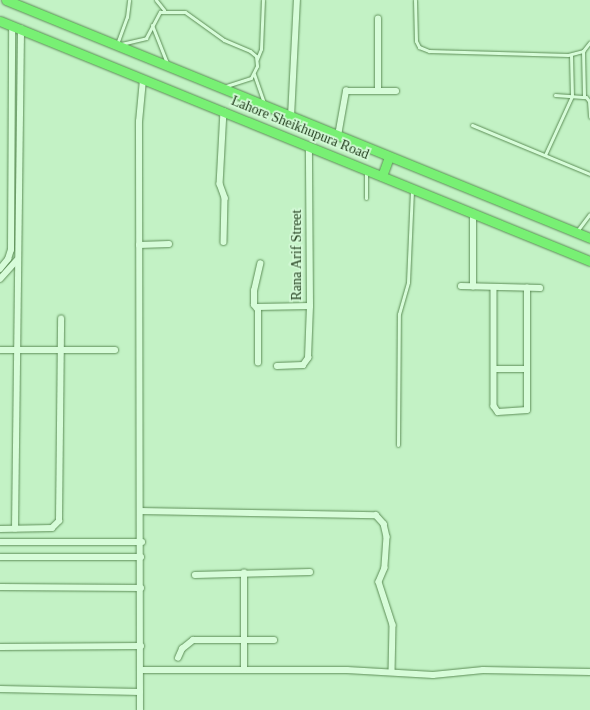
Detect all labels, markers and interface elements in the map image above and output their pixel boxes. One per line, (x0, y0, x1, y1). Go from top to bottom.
street label: Lahore Sheikhupura Road (216, 88, 384, 168)
street label: Rana Arif Street (289, 202, 305, 308)

